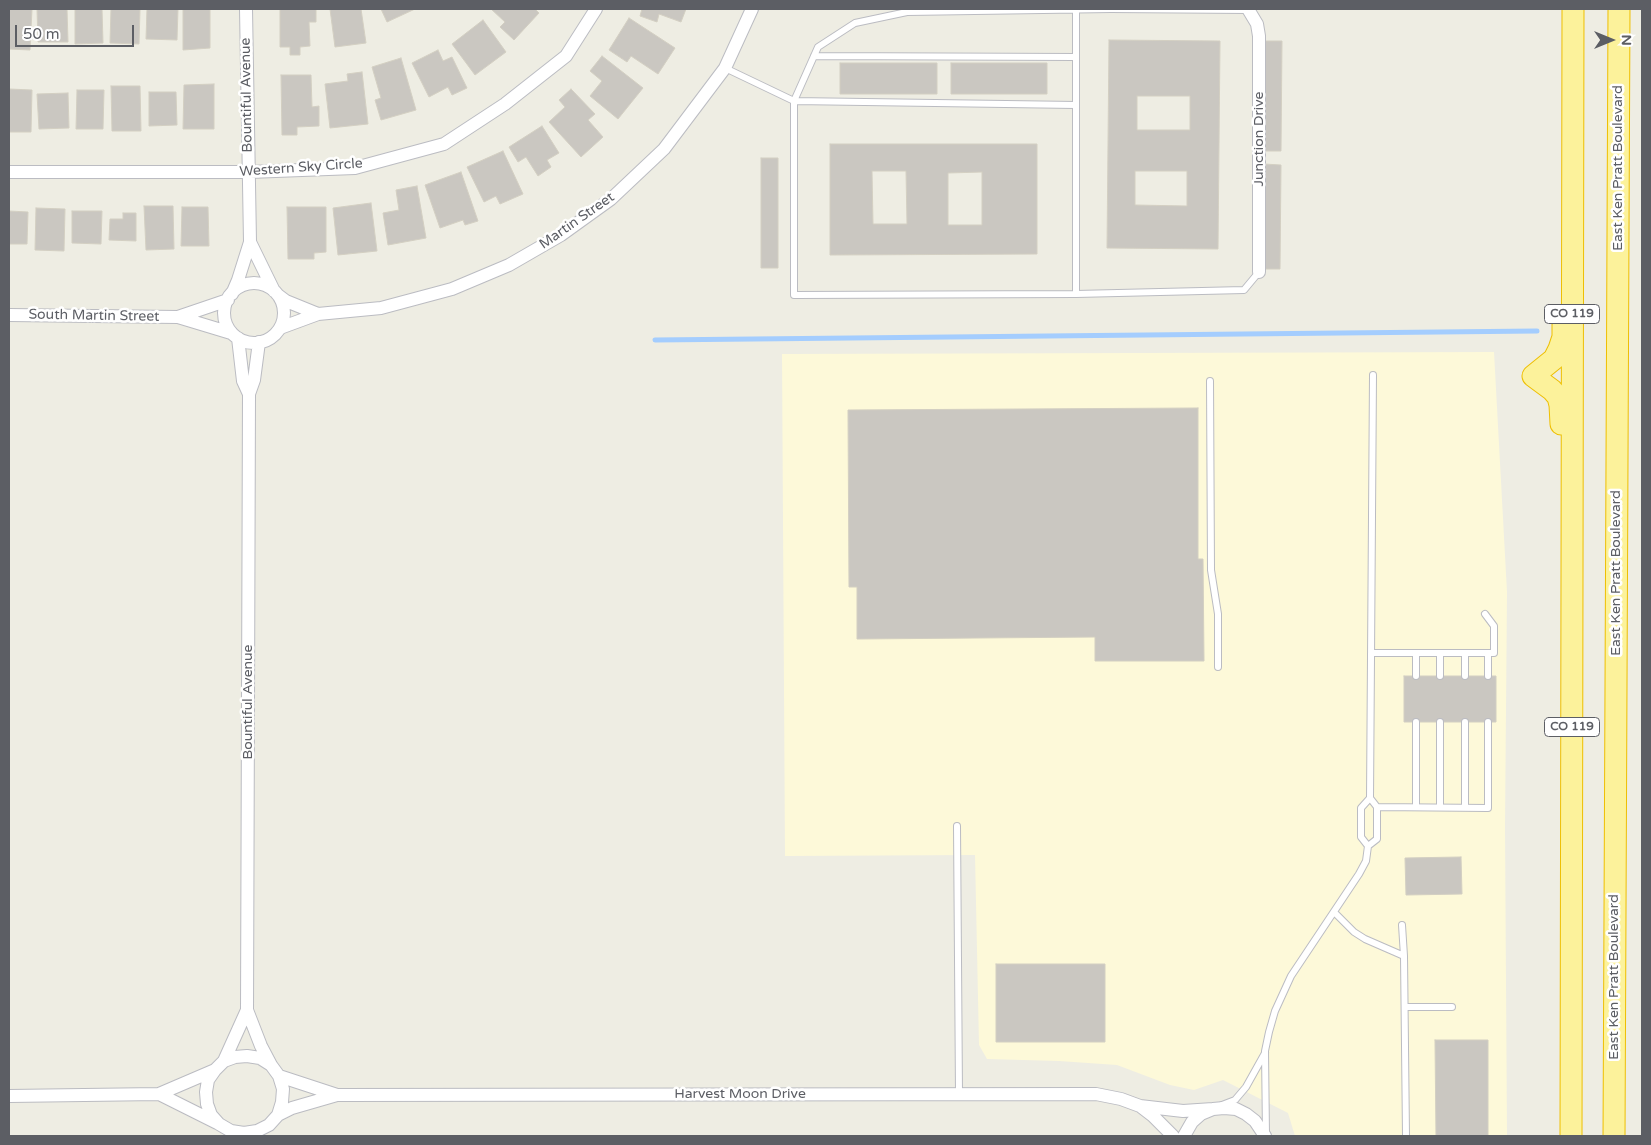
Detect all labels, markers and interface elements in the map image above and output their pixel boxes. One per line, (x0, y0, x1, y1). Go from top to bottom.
scale bar (18, 15, 136, 47)
north arrow (1586, 15, 1636, 65)
text: 50 m (23, 25, 60, 43)
text: N (1618, 34, 1635, 46)
street label: Bountiful Avenue (238, 37, 256, 153)
street label: East Ken Pratt Boulevard (1610, 85, 1626, 251)
street label: Junction Drive (1251, 91, 1267, 187)
street label: Western Sky Circle (239, 155, 363, 181)
street label: Martin Street (536, 189, 618, 253)
road number: CO 119 (1544, 304, 1600, 324)
street label: South Martin Street (28, 306, 160, 326)
street label: East Ken Pratt Boulevard (1608, 490, 1624, 656)
street label: Bountiful Avenue (240, 645, 256, 759)
road number: CO 119 (1544, 718, 1600, 736)
street label: East Ken Pratt Boulevard (1606, 894, 1622, 1060)
street label: Harvest Moon Drive (674, 1086, 806, 1102)

